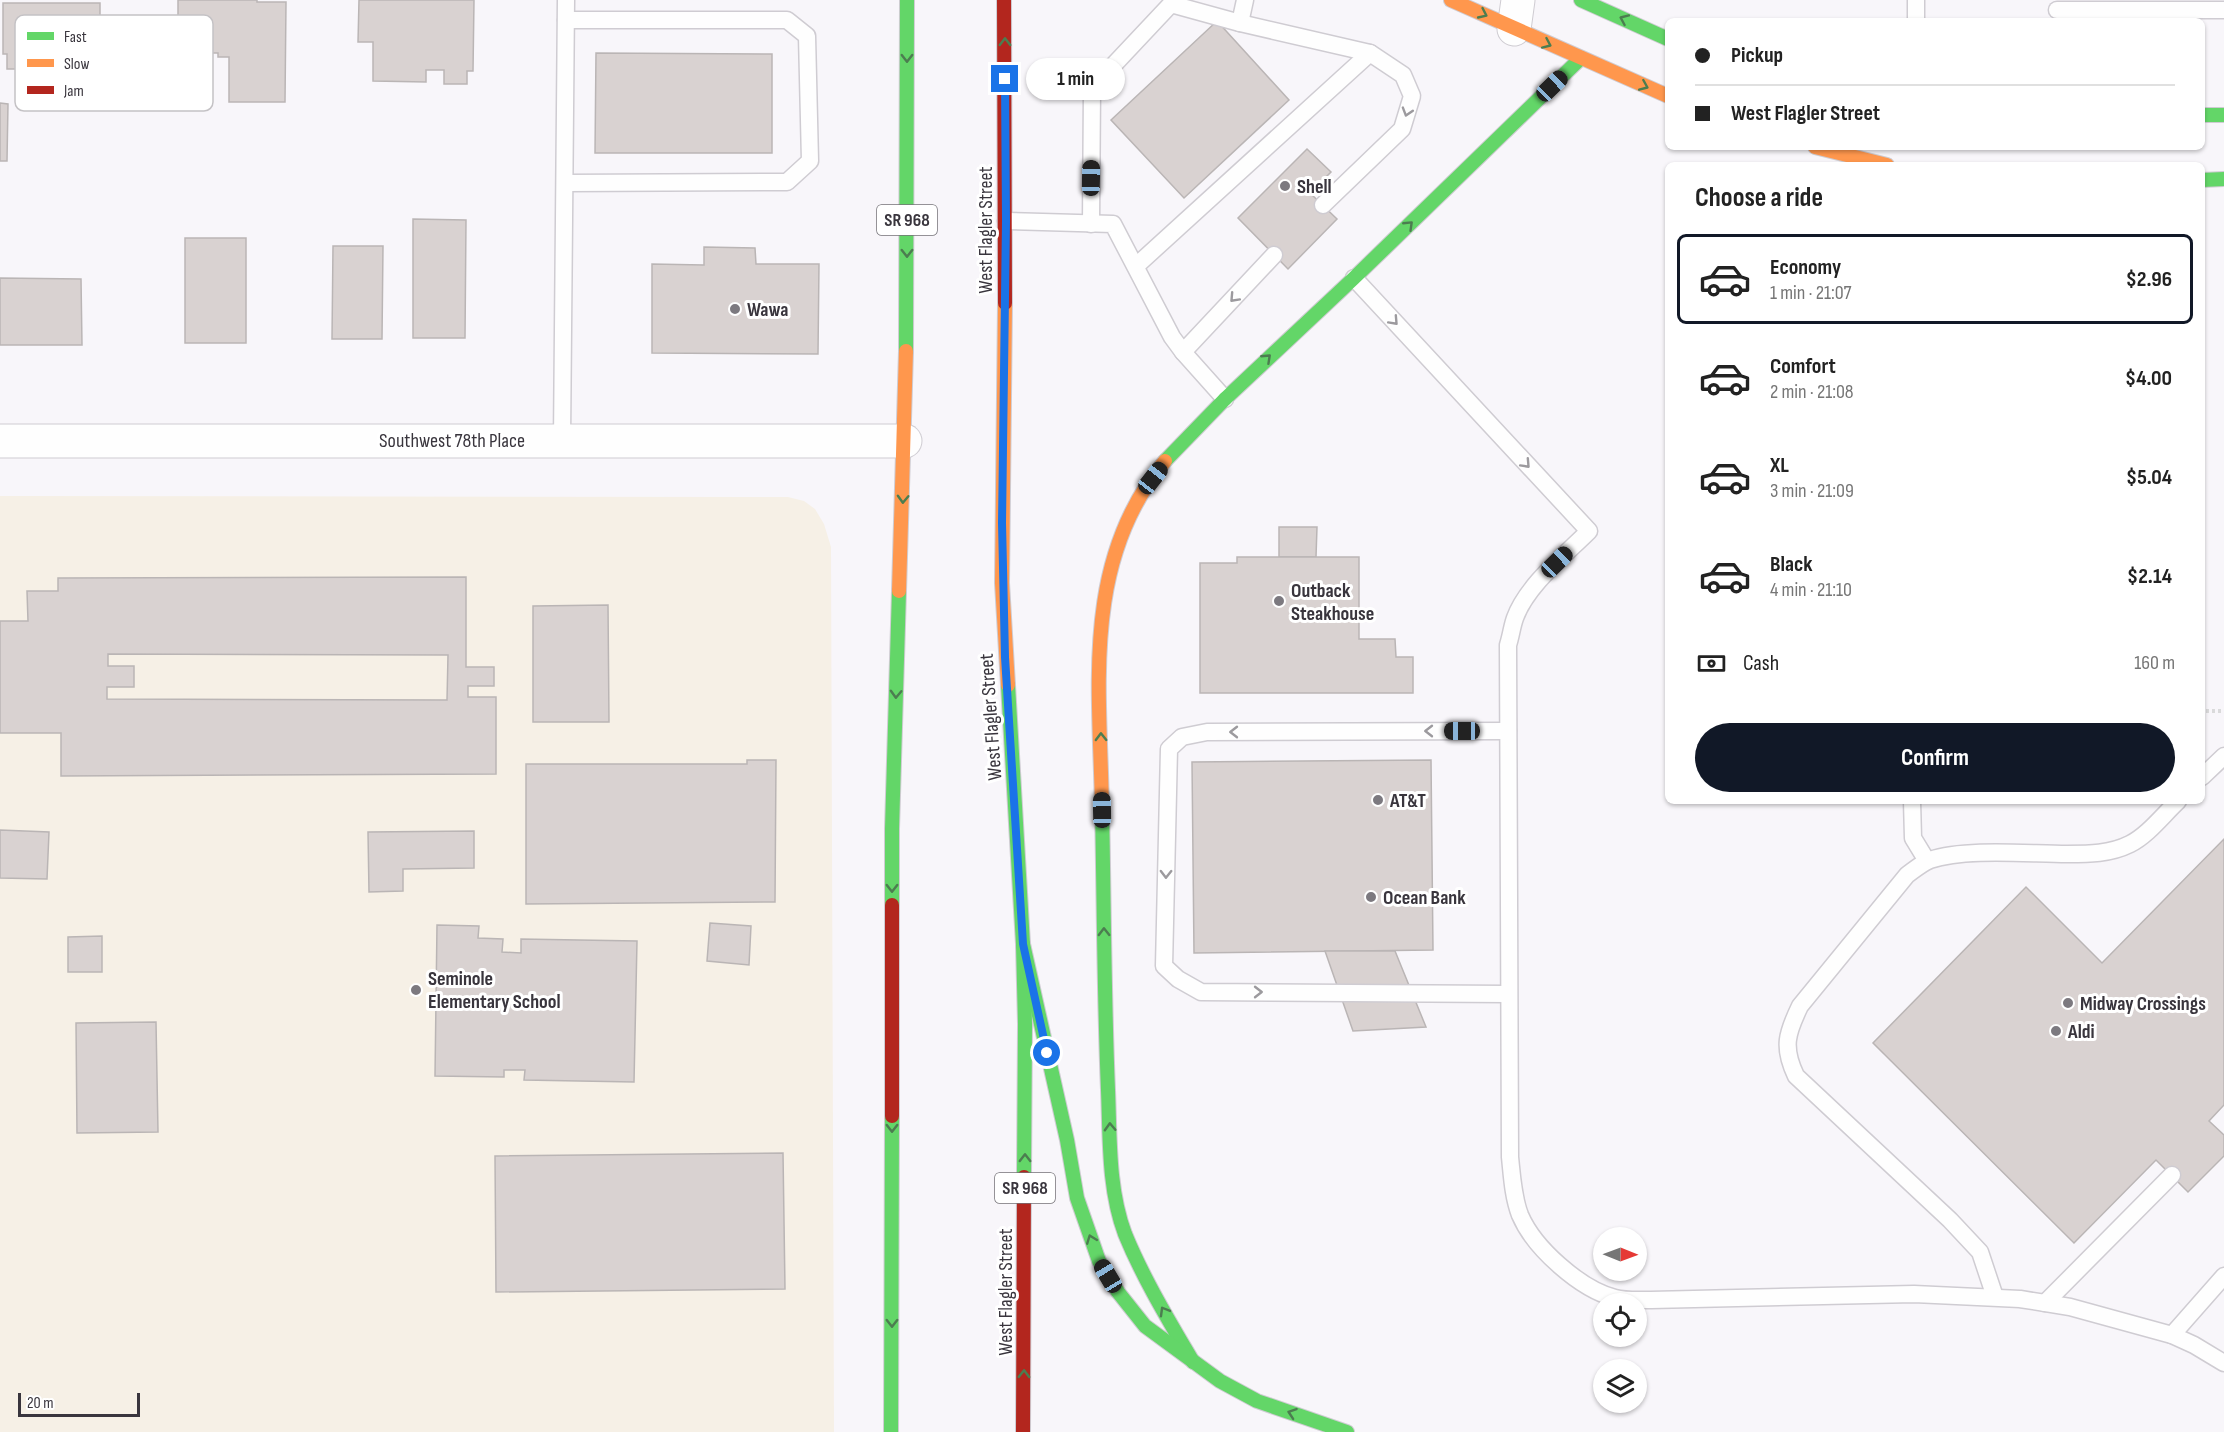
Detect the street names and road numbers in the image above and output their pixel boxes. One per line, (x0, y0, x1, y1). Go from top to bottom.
street label: West Flagler Street (974, 166, 998, 294)
road number: SR 968 (877, 205, 937, 235)
street label: Southwest 78th Place (379, 429, 525, 453)
street label: West Flagler Street (975, 653, 1007, 781)
road number: SR 968 (995, 1173, 1055, 1203)
street label: West Flagler Street (994, 1228, 1018, 1356)

